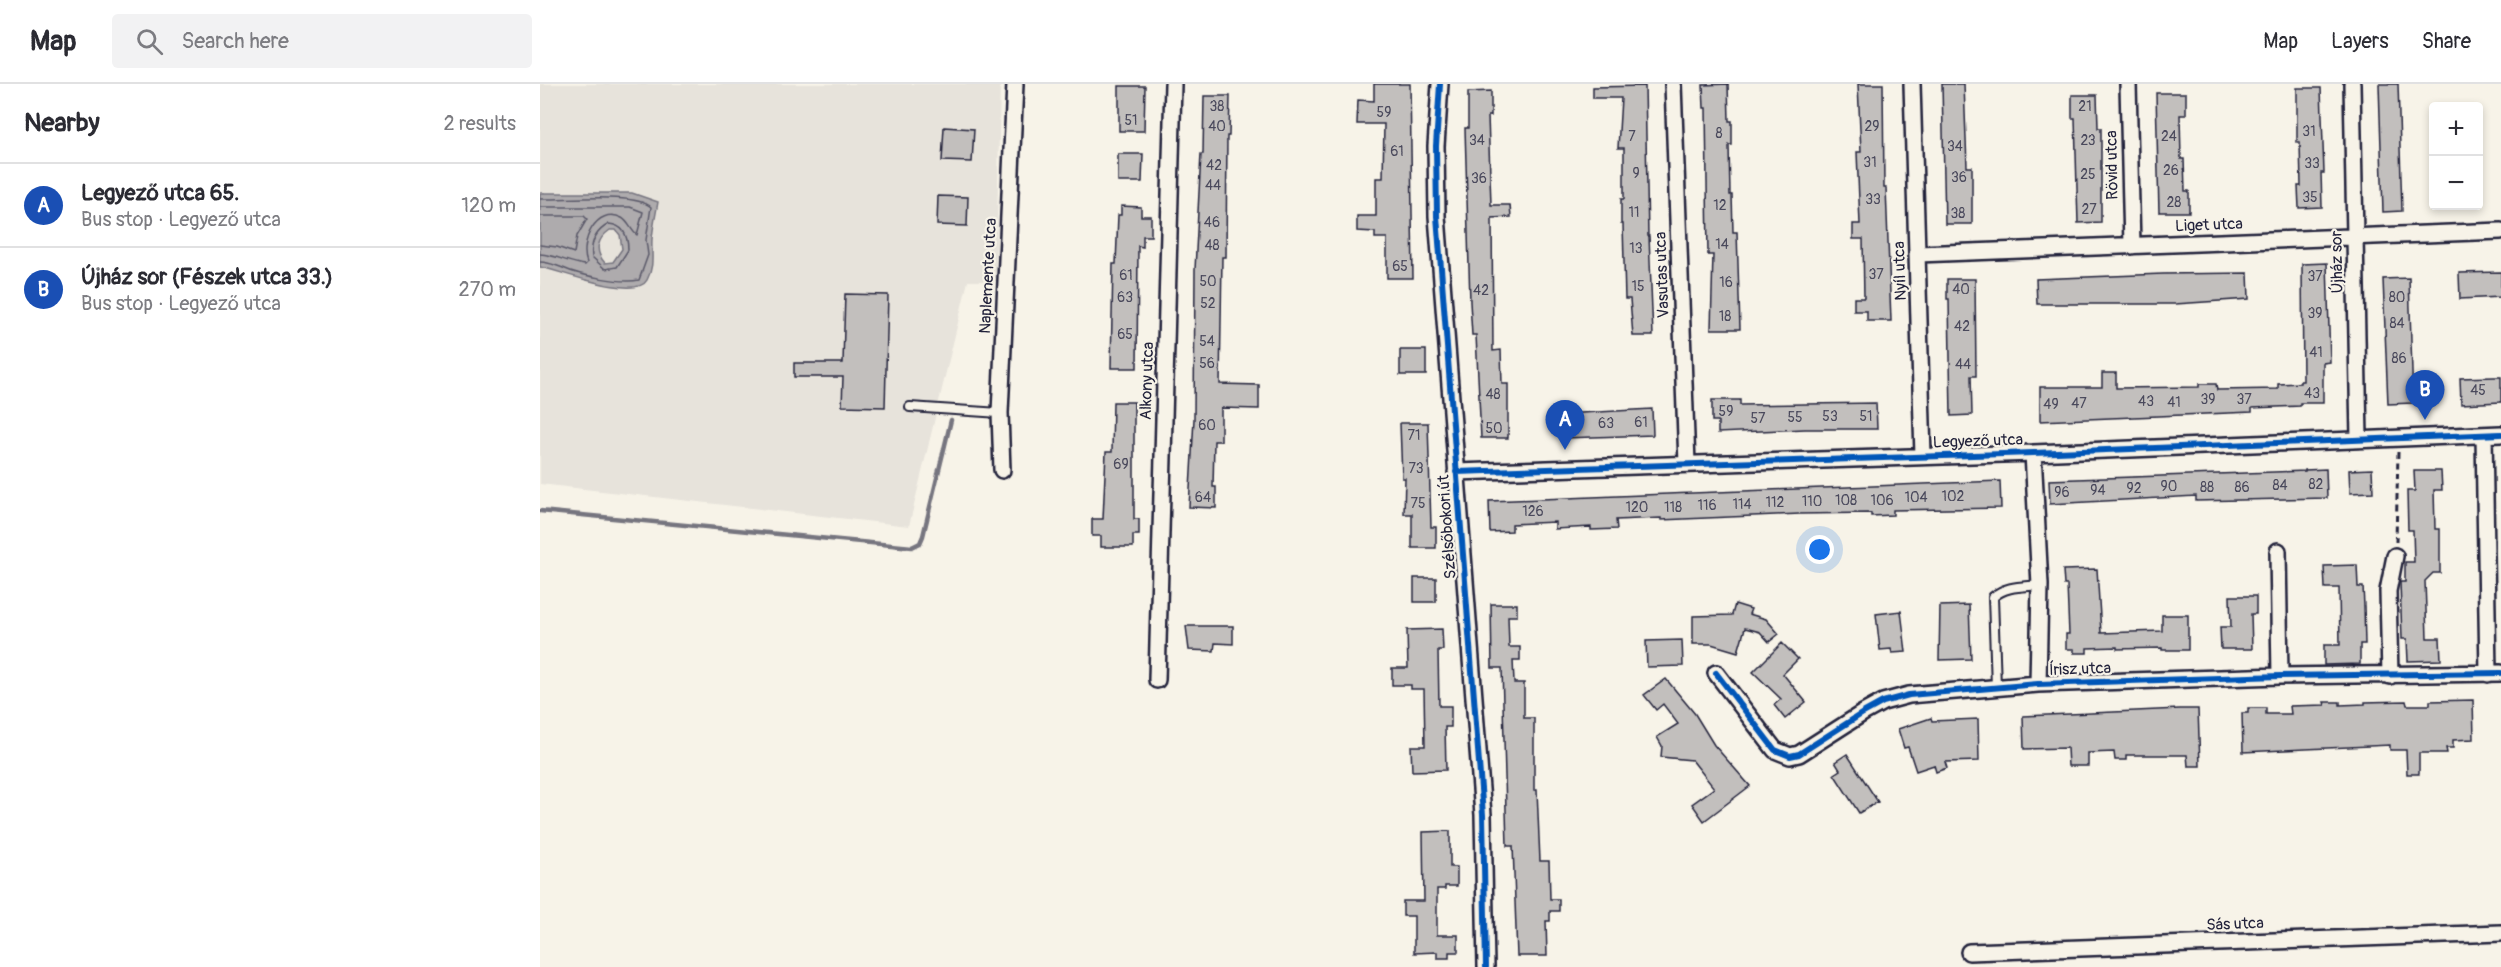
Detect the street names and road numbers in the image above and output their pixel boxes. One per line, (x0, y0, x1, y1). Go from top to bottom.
street label: Rövid utca (2101, 130, 2123, 200)
street label: Liget utca (2175, 214, 2243, 236)
street label: Naplemente utca (975, 218, 1001, 334)
street label: Újház sor (2326, 230, 2348, 293)
street label: Vasutas utca (1650, 231, 1674, 319)
street label: Nyíl utca (1889, 241, 1911, 301)
street label: Alkony utca (1136, 341, 1158, 421)
street label: Legyező utca (1933, 429, 2023, 453)
street label: Szélsőbokori út (1433, 474, 1461, 580)
street label: Írisz utca (2049, 658, 2111, 680)
street label: Sás utca (2206, 913, 2264, 935)

